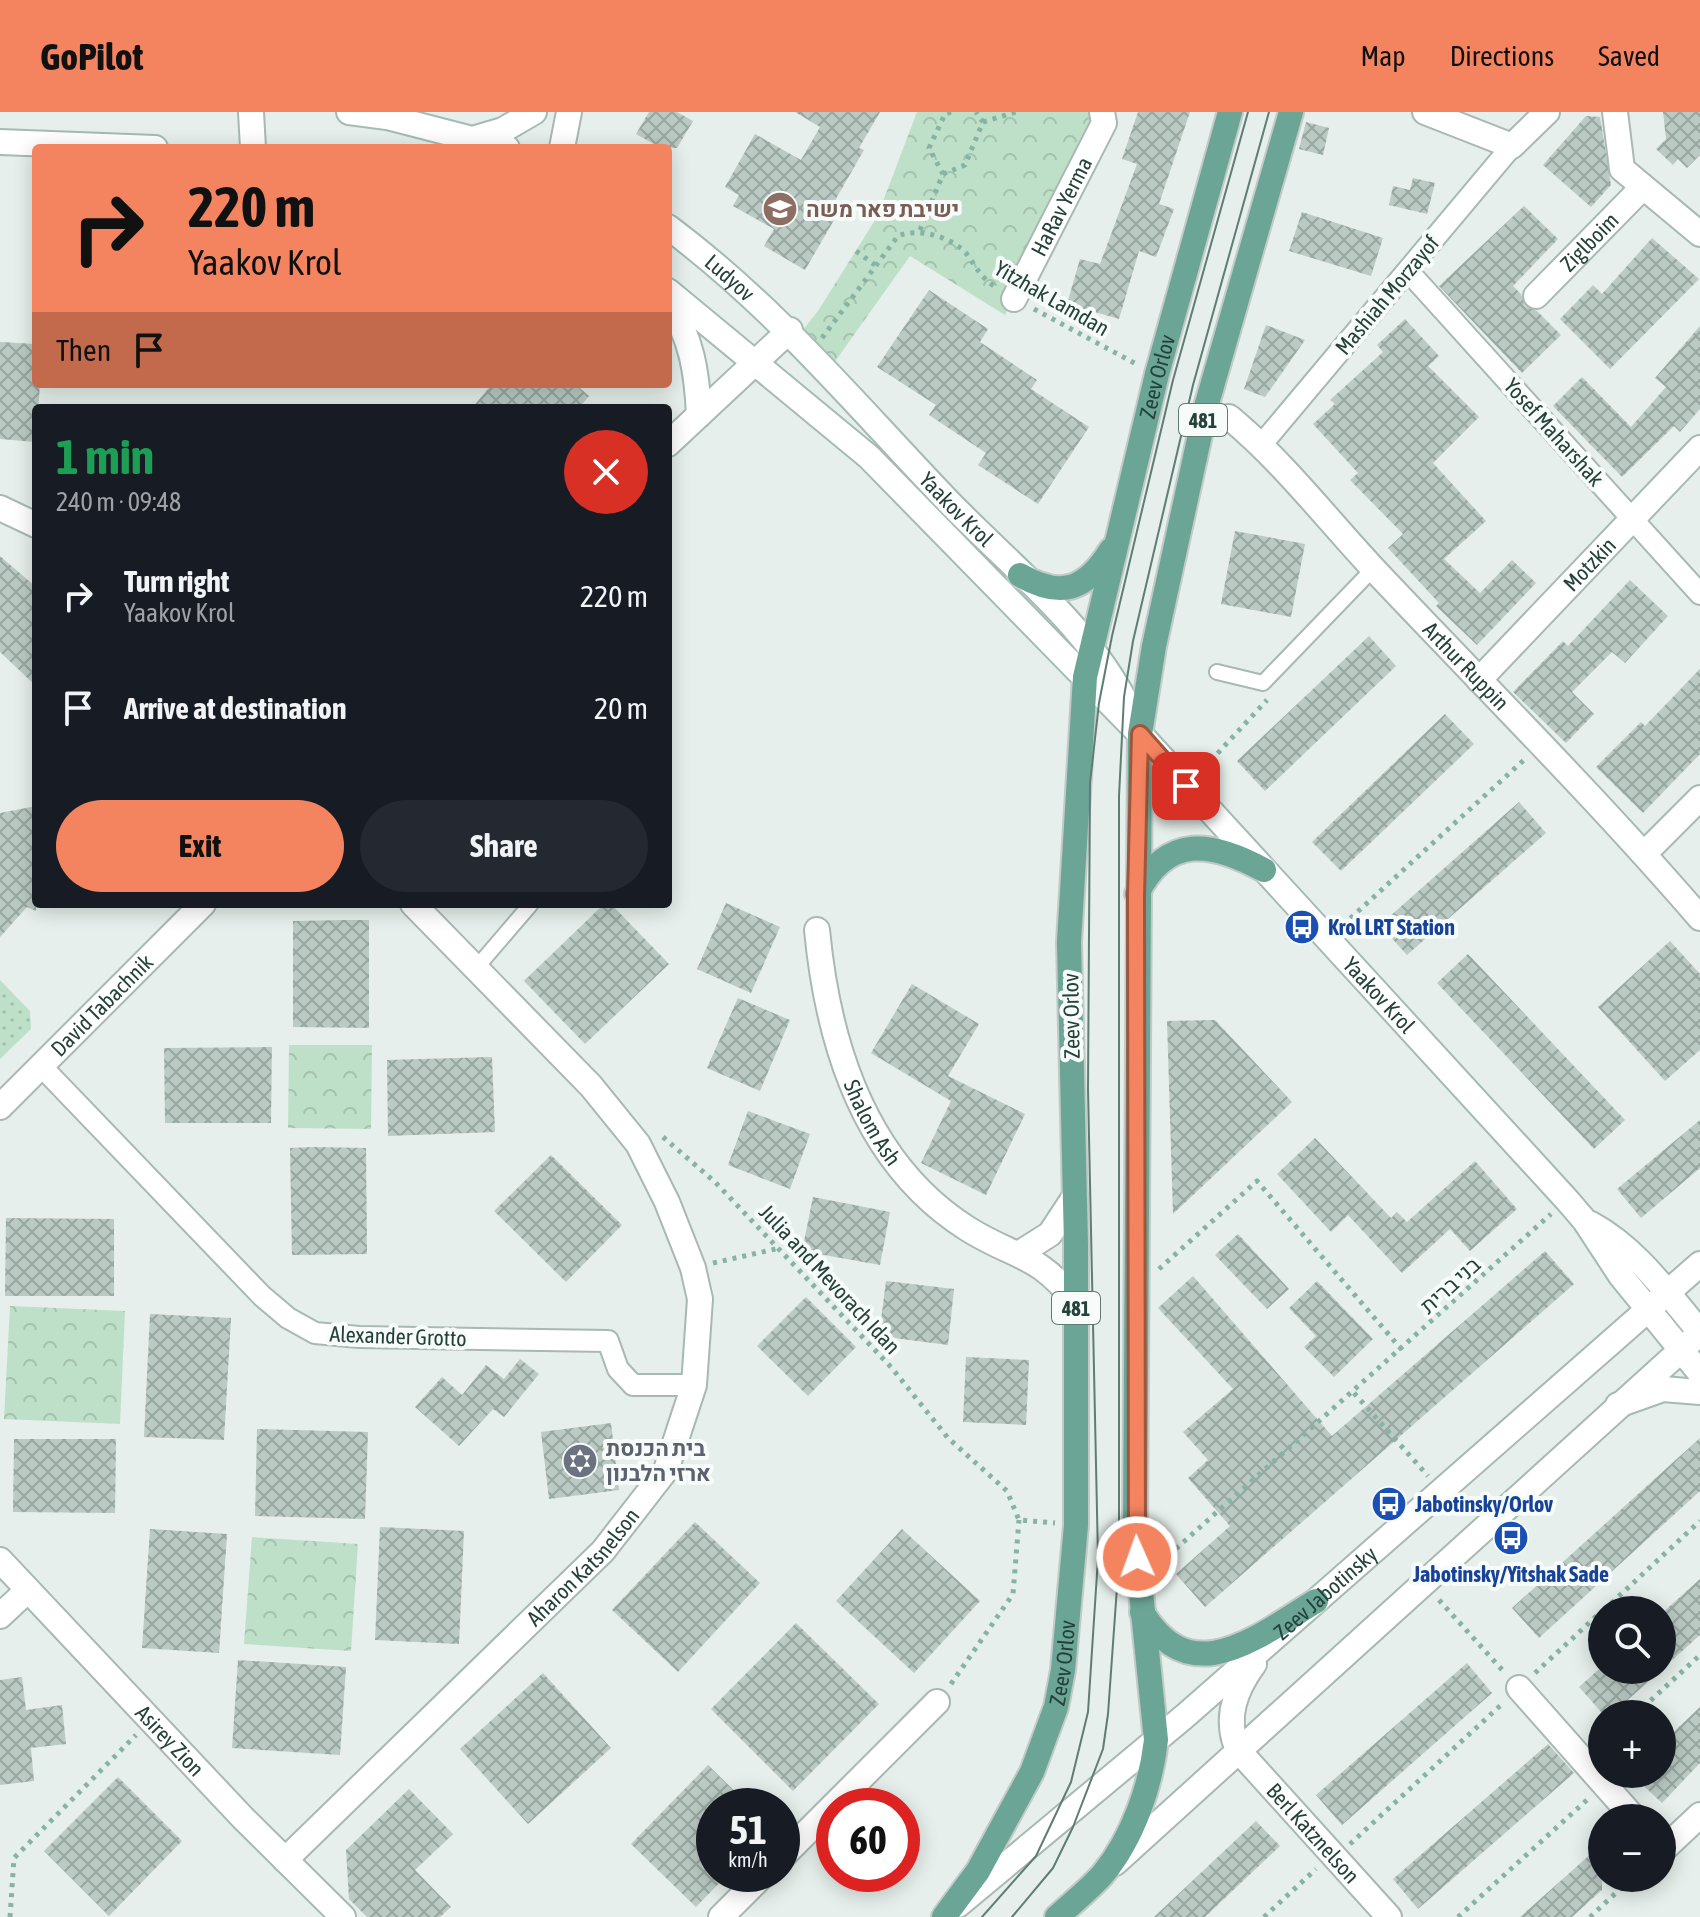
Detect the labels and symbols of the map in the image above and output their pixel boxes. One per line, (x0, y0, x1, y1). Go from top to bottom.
street label: HaRav Yerma (1025, 153, 1097, 260)
school or university icon: ישיבת פאר משה (761, 190, 799, 228)
place label: ישיבת פאר משה (806, 196, 959, 222)
street label: Ziglboim (1555, 207, 1624, 277)
street label: Mashiah Morzayof (1330, 230, 1444, 360)
street label: Ludyov (700, 249, 760, 306)
street label: Yitzhak Lamdan (990, 255, 1114, 341)
street label: Zeev Orlov (1134, 332, 1180, 421)
street label: Yosef Maharshak (1499, 373, 1609, 492)
road number: 481 (1179, 404, 1227, 436)
street label: Yaakov Krol (914, 467, 999, 552)
street label: Motzkin (1558, 532, 1621, 596)
street label: Arthur Ruppin (1418, 616, 1514, 716)
pin (1152, 752, 1220, 820)
bus stop icon: Krol LRT Station (1283, 908, 1321, 946)
place label: Krol LRT Station (1328, 914, 1455, 940)
street label: David Tabachnik (45, 949, 158, 1062)
street label: Yaakov Krol (1338, 951, 1420, 1038)
street label: Zeev Orlov (1057, 973, 1085, 1059)
street label: Shalom Ash (839, 1076, 907, 1171)
street label: Julia and Mevorach Idan (754, 1199, 906, 1359)
street label: בני ברית (1415, 1251, 1486, 1319)
road number: 481 (1052, 1292, 1100, 1324)
street label: Alexander Grotto (329, 1321, 467, 1351)
place label: בית הכנסת ארזי הלבנון (606, 1435, 711, 1486)
synagogue icon: בית הכנסת ארזי הלבנון (561, 1442, 599, 1480)
bus stop icon: Jabotinsky/Orlov (1370, 1485, 1408, 1523)
place label: Jabotinsky/Orlov (1414, 1491, 1553, 1517)
street label: Aharon Katsnelson (521, 1503, 644, 1631)
position arrow (1095, 1515, 1179, 1599)
bus stop icon: Jabotinsky/Yitshak Sade (1492, 1519, 1530, 1557)
street label: Zeev Jabotinsky (1268, 1541, 1382, 1645)
place label: Jabotinsky/Yitshak Sade (1412, 1561, 1609, 1587)
street label: Zeev Orlov (1044, 1619, 1080, 1708)
street label: Asirey Zion (130, 1700, 210, 1781)
street label: Berl Katznelson (1261, 1778, 1365, 1889)
speed limit sign: 60 (816, 1788, 920, 1892)

